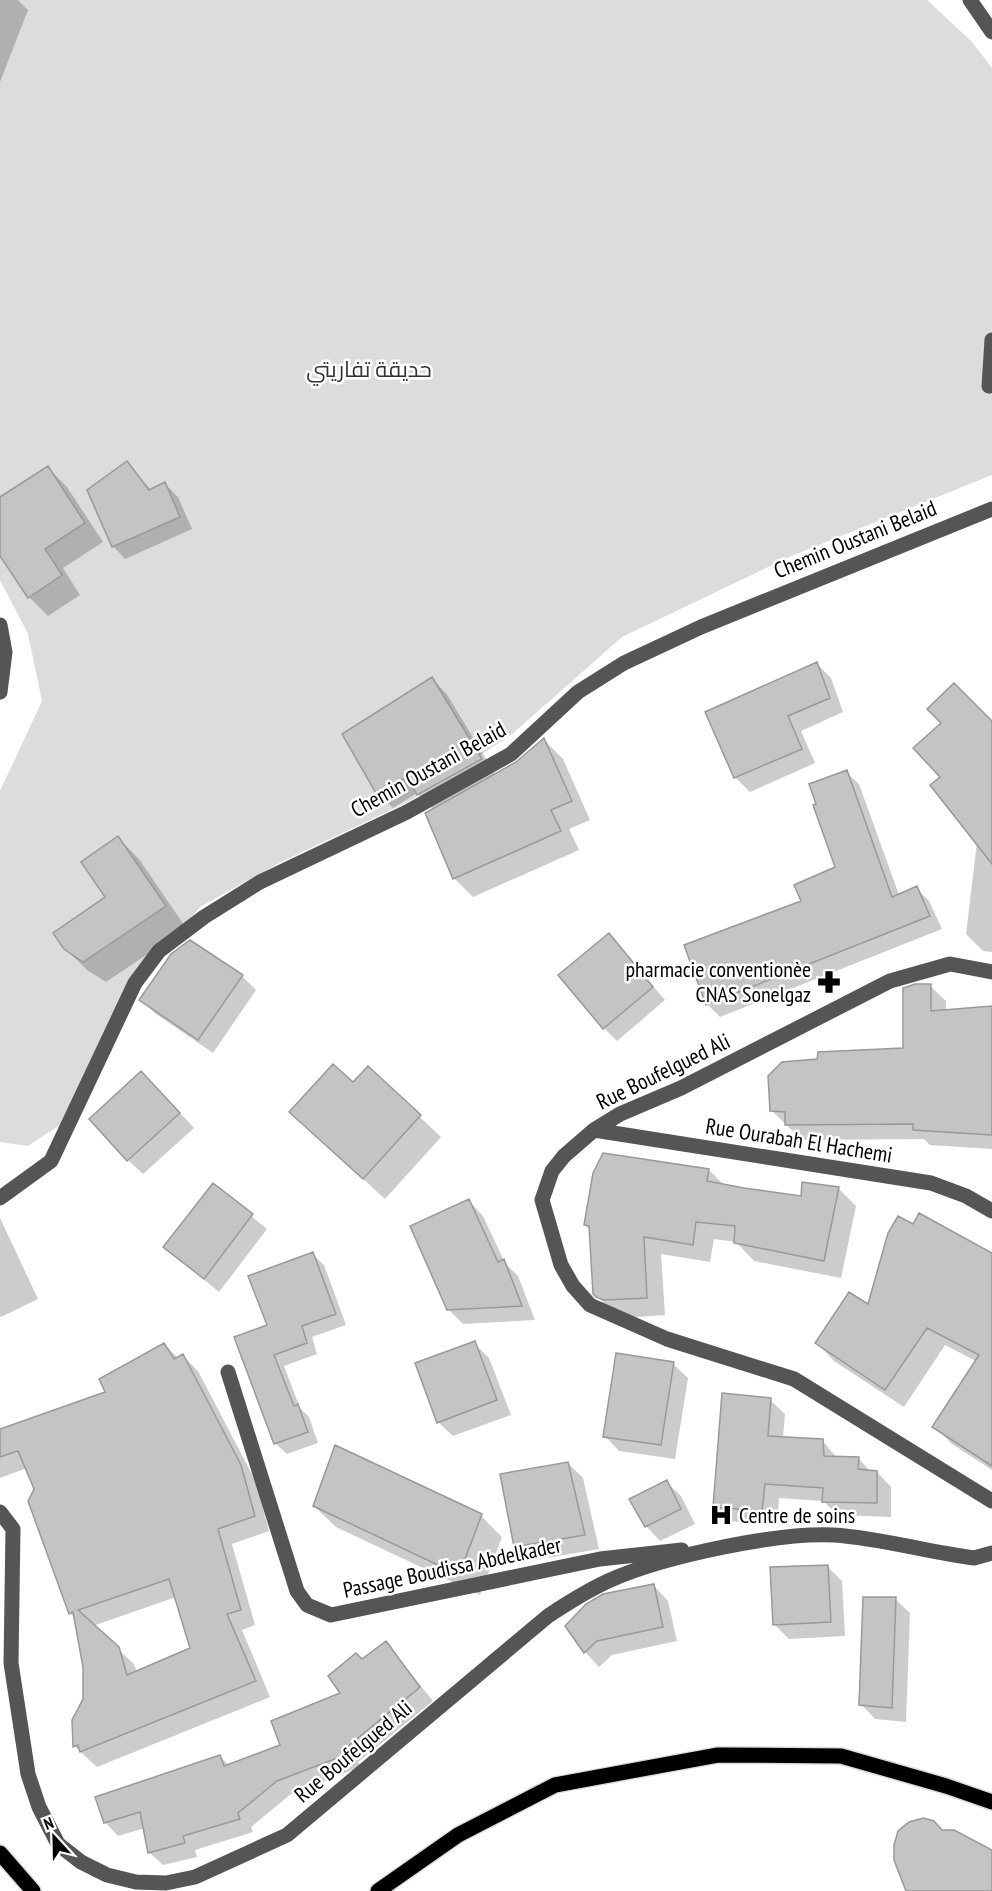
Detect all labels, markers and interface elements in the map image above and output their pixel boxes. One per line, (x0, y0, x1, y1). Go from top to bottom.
park label: حديقة تفاريتي (306, 355, 432, 386)
street label: Chemin Oustani Belaid (770, 494, 940, 584)
street label: Chemin Oustani Belaid (346, 715, 510, 823)
place label: pharmacie conventionèe CNAS Sonelgaz (626, 955, 811, 1008)
pharmacy icon: pharmacie conventionèe CNAS Sonelgaz (816, 969, 842, 995)
street label: Rue Boufelgued Ali (592, 1027, 734, 1115)
street label: Rue Ourabah El Hachemi (704, 1111, 894, 1169)
place label: Centre de soins (739, 1501, 855, 1529)
hospital icon: Centre de soins (708, 1502, 734, 1528)
street label: Passage Boudissa Abdelkader (340, 1530, 564, 1604)
street label: Rue Boufelgued Ali (288, 1694, 418, 1808)
north arrow (24, 1807, 84, 1867)
text: N (41, 1812, 56, 1834)

